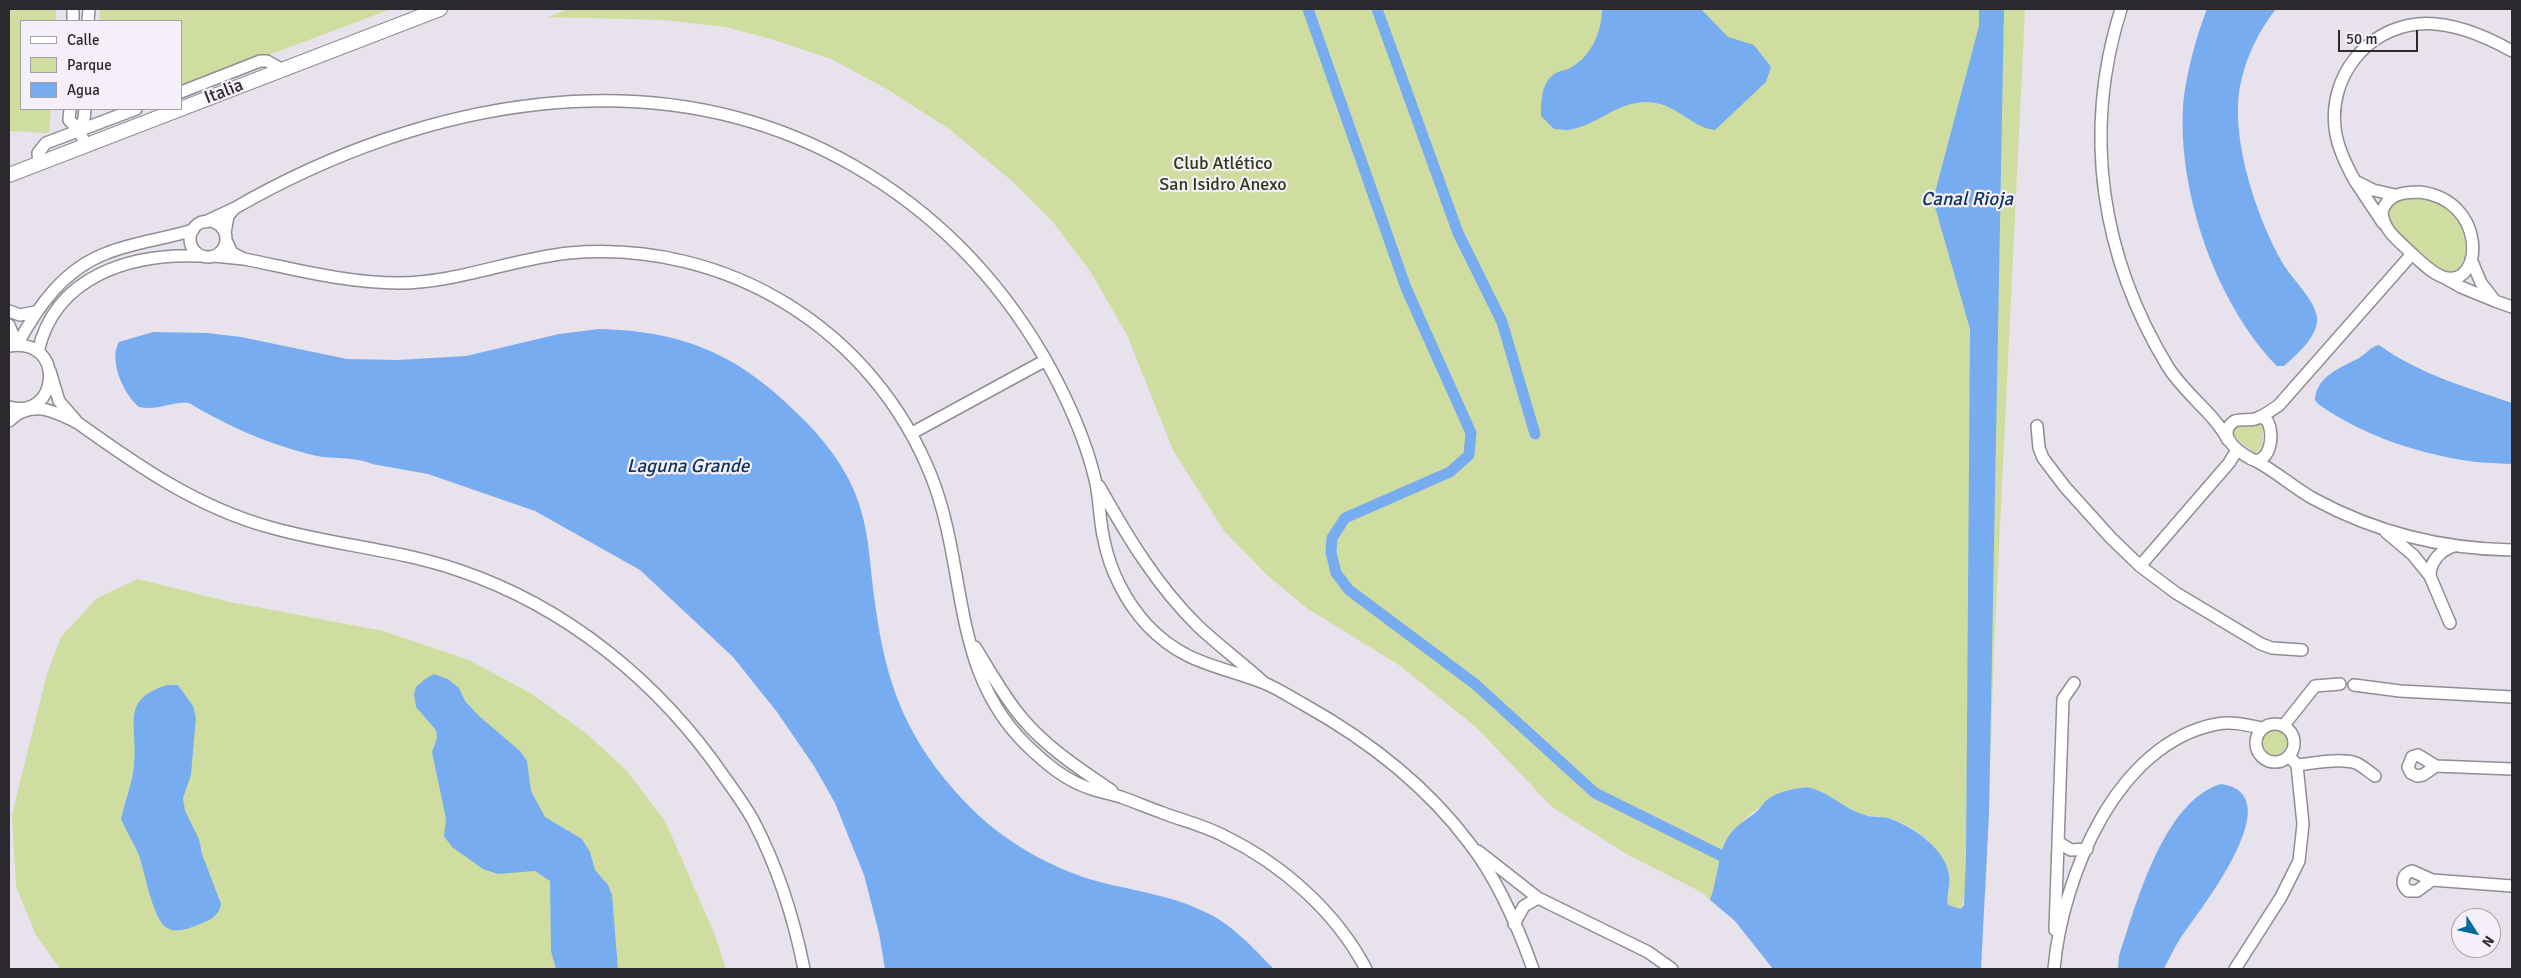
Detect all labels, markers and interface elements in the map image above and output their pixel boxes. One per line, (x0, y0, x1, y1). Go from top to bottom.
legend (20, 20, 182, 110)
scale bar (2341, 20, 2421, 52)
text: 50 m (2346, 30, 2377, 48)
text: Calle (67, 31, 100, 49)
text: Parque (67, 56, 112, 74)
street label: Italia (201, 75, 247, 109)
text: Agua (67, 81, 100, 99)
park label: Club Atlético San Isidro Anexo (1159, 153, 1287, 195)
water label: Canal Rioja (1921, 189, 2013, 211)
water label: Laguna Grande (627, 456, 749, 478)
north arrow (2451, 908, 2501, 958)
text: N (2478, 932, 2498, 950)

